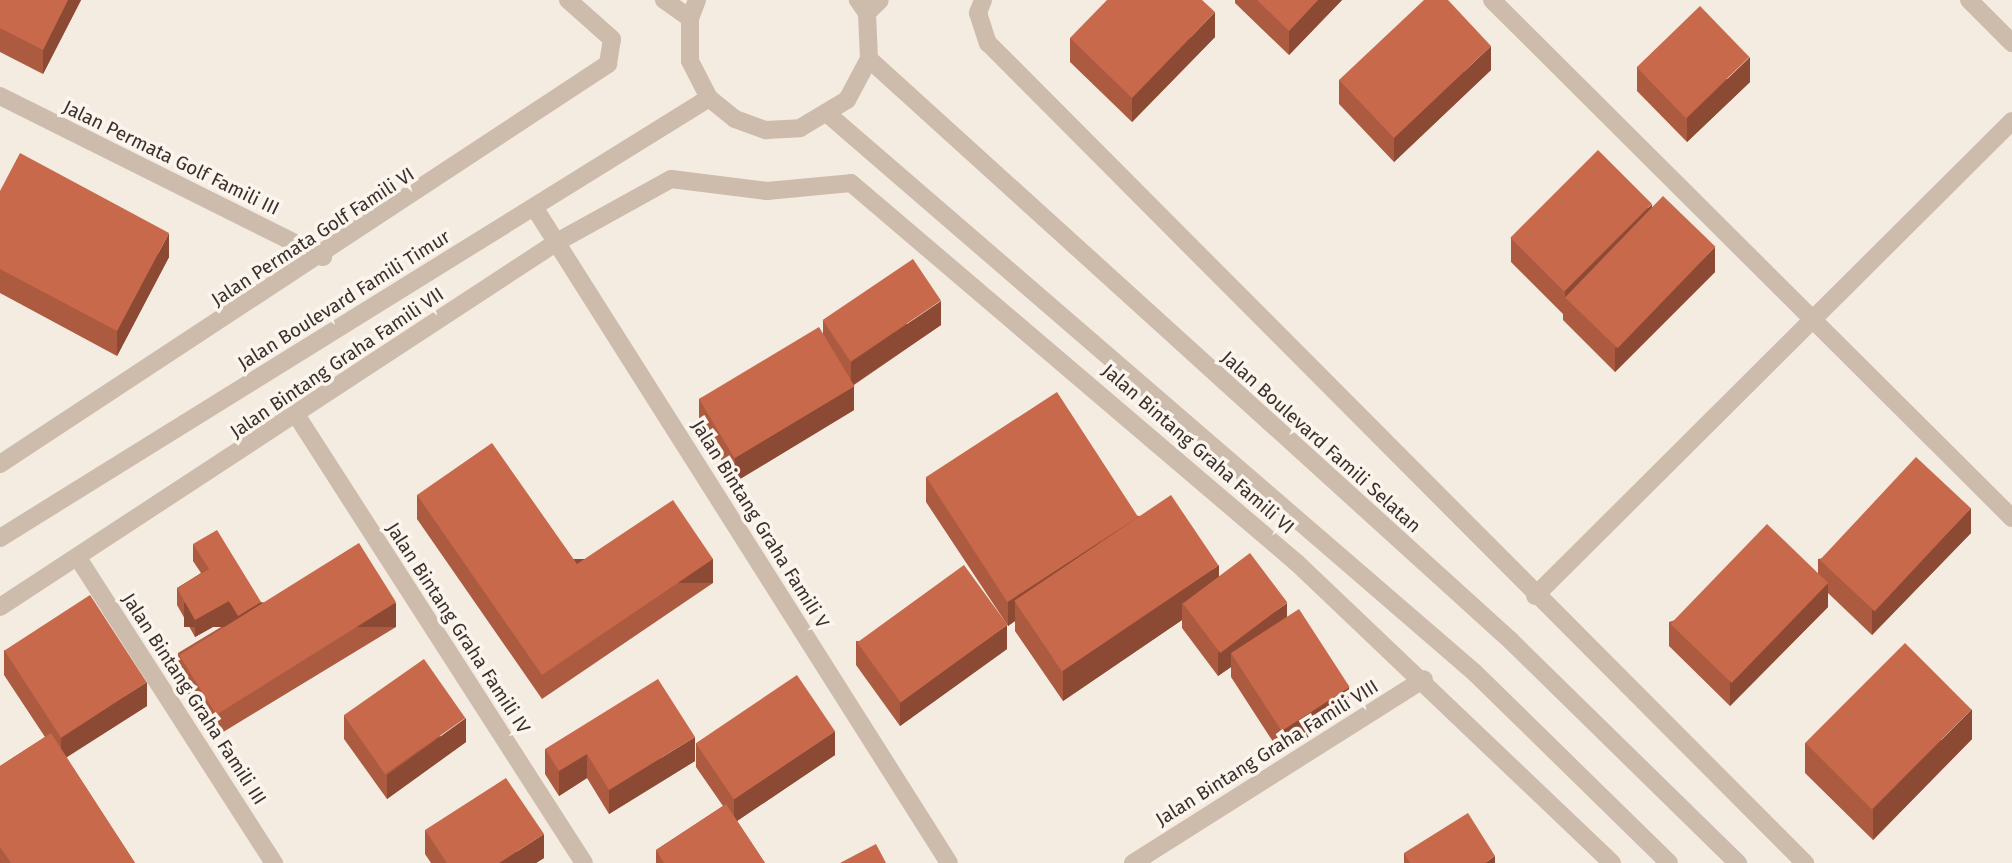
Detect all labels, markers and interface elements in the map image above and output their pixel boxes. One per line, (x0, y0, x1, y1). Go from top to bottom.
street label: Jalan Permata Golf Famili III (59, 96, 283, 220)
street label: Jalan Permata Golf Famili VI (207, 163, 419, 311)
street label: Jalan Boulevard Famili Timur (234, 225, 454, 375)
street label: Jalan Bintang Graha Famili VII (226, 283, 448, 443)
street label: Jalan Boulevard Famili Selatan (1216, 346, 1426, 538)
street label: Jalan Bintang Graha Famili VI (1097, 359, 1299, 539)
street label: Jalan Bintang Graha Famili V (686, 416, 834, 632)
street label: Jalan Bintang Graha Famili IV (381, 518, 535, 738)
street label: Jalan Bintang Graha Famili III (117, 589, 271, 809)
street label: Jalan Bintang Graha Famili VIII (1152, 675, 1382, 831)

